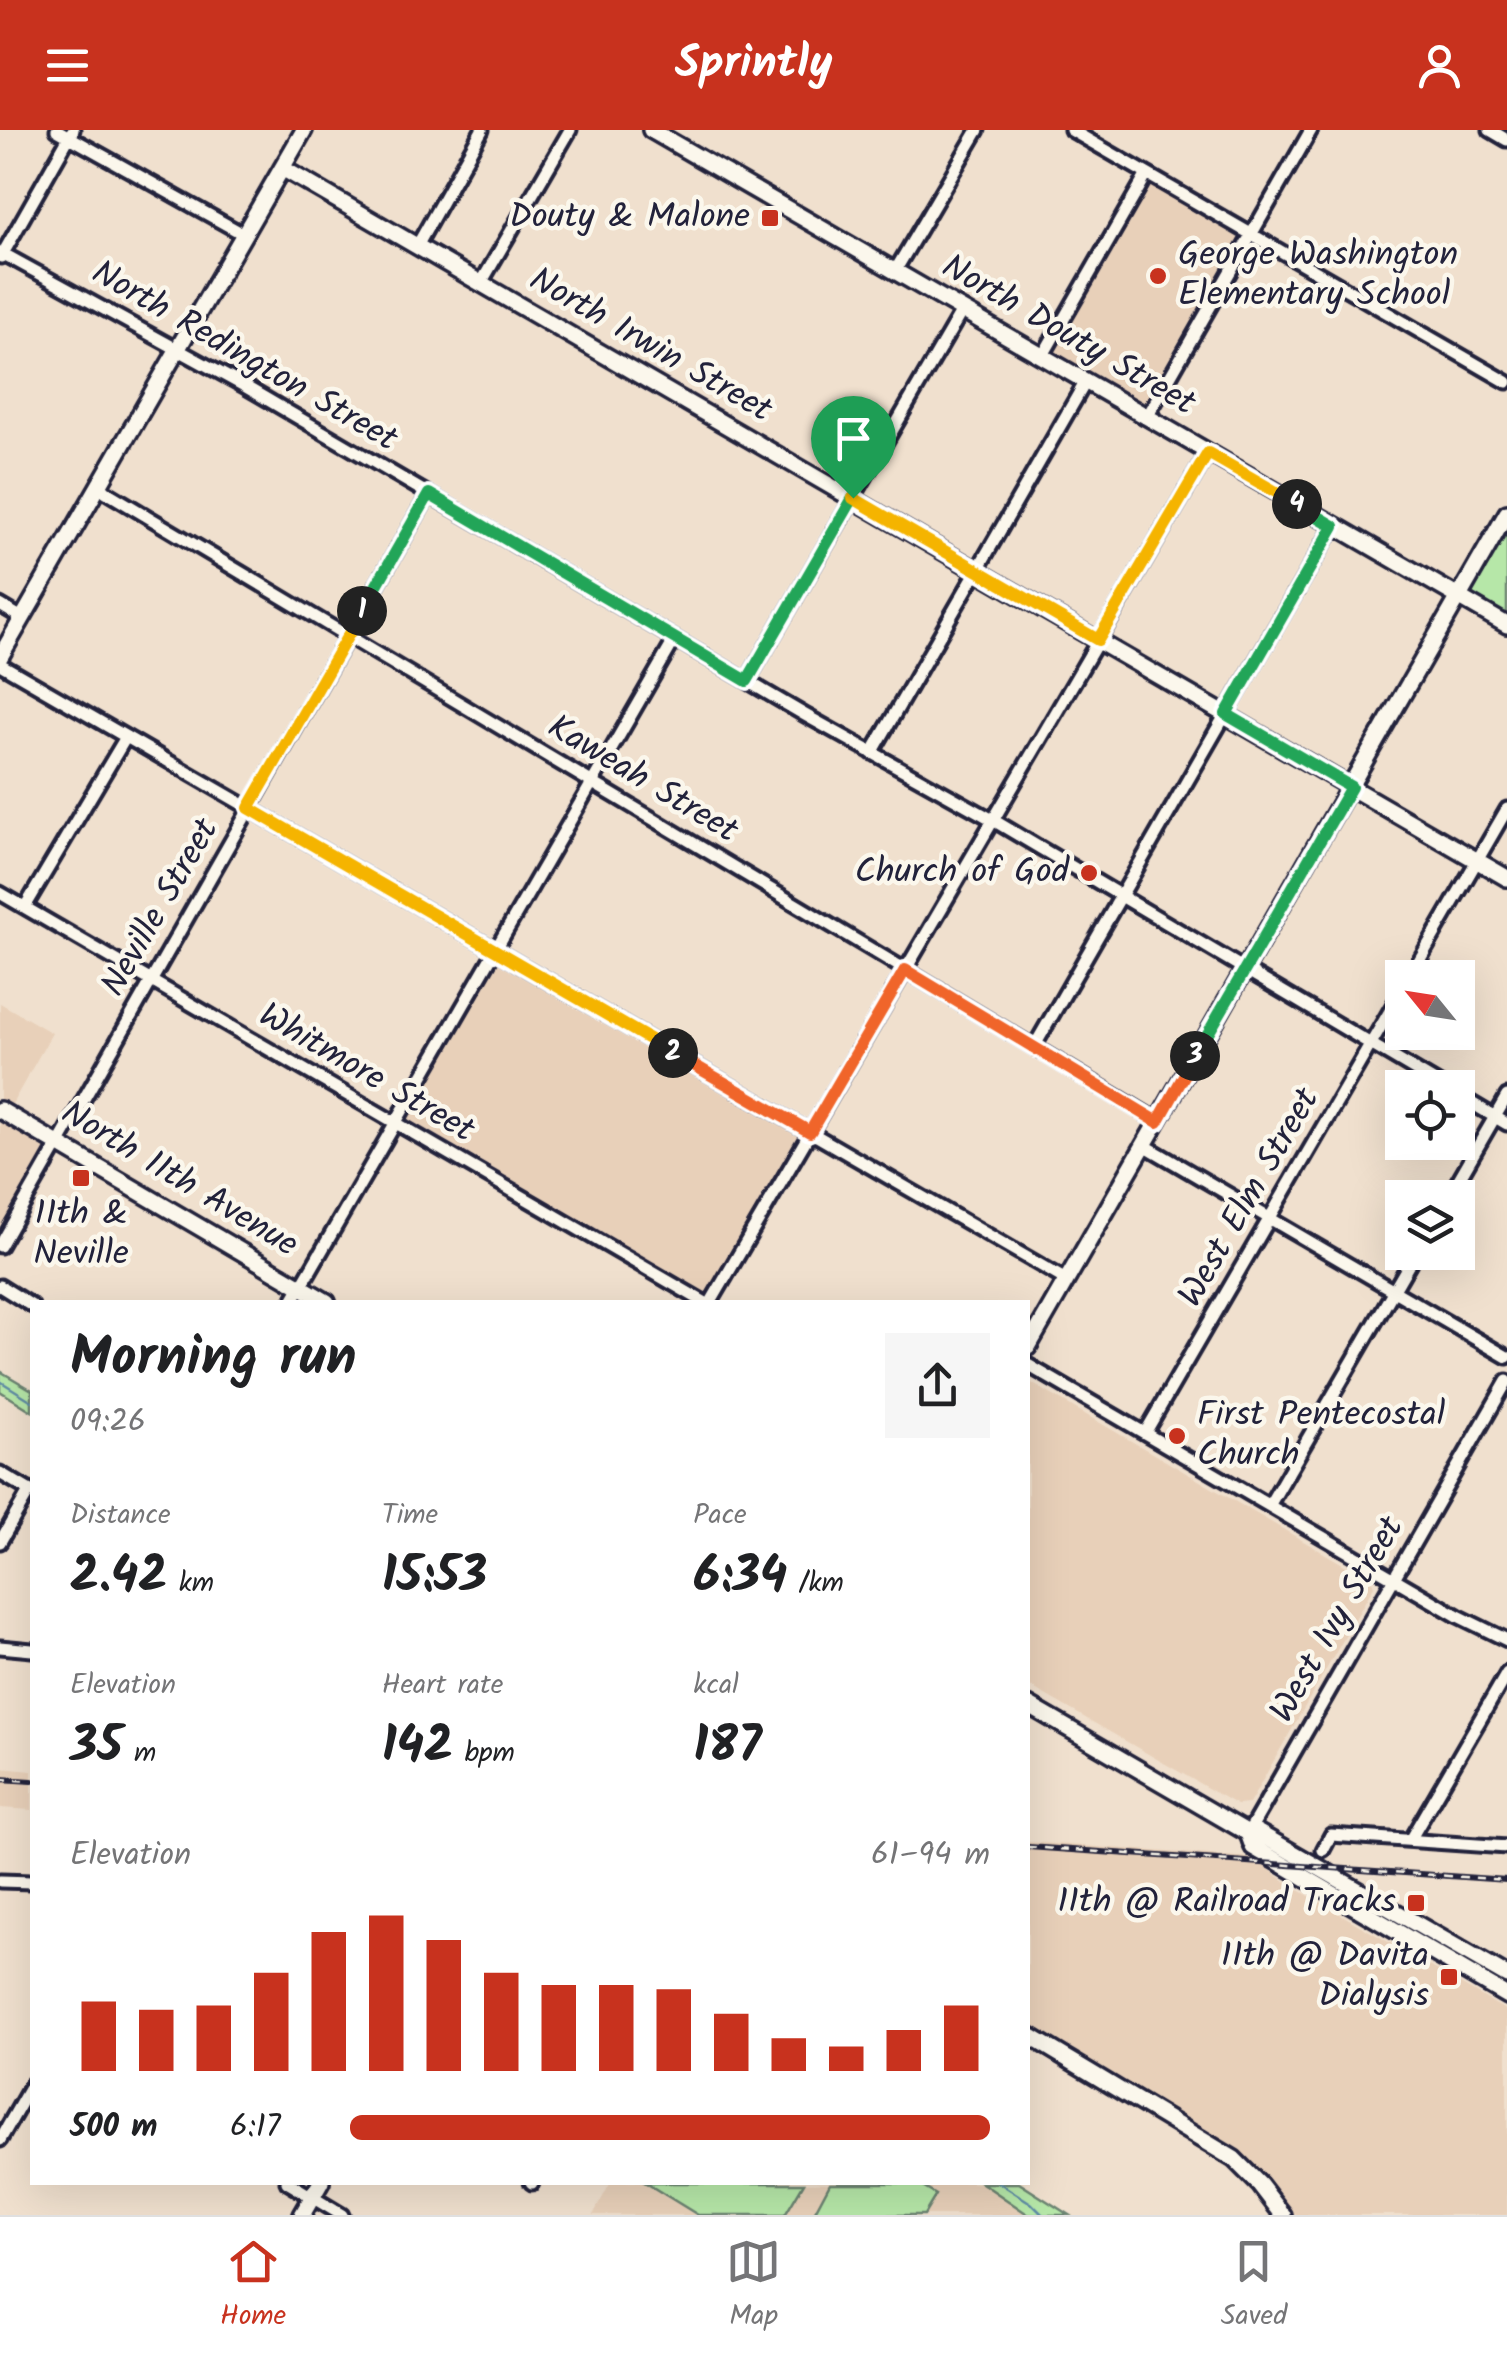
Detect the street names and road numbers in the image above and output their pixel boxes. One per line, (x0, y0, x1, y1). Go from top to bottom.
street label: North Douty Street (930, 240, 1206, 432)
street label: North Redington Street (80, 246, 408, 468)
street label: North Irwin Street (518, 253, 783, 439)
street label: Kaweah Street (536, 701, 749, 859)
street label: Neville Street (87, 808, 235, 1008)
street label: Whitmore Street (247, 989, 485, 1159)
street label: West Elm Street (1164, 1077, 1336, 1318)
street label: North 11th Avenue (49, 1087, 309, 1273)
street label: West Ivy Street (1256, 1506, 1420, 1734)

